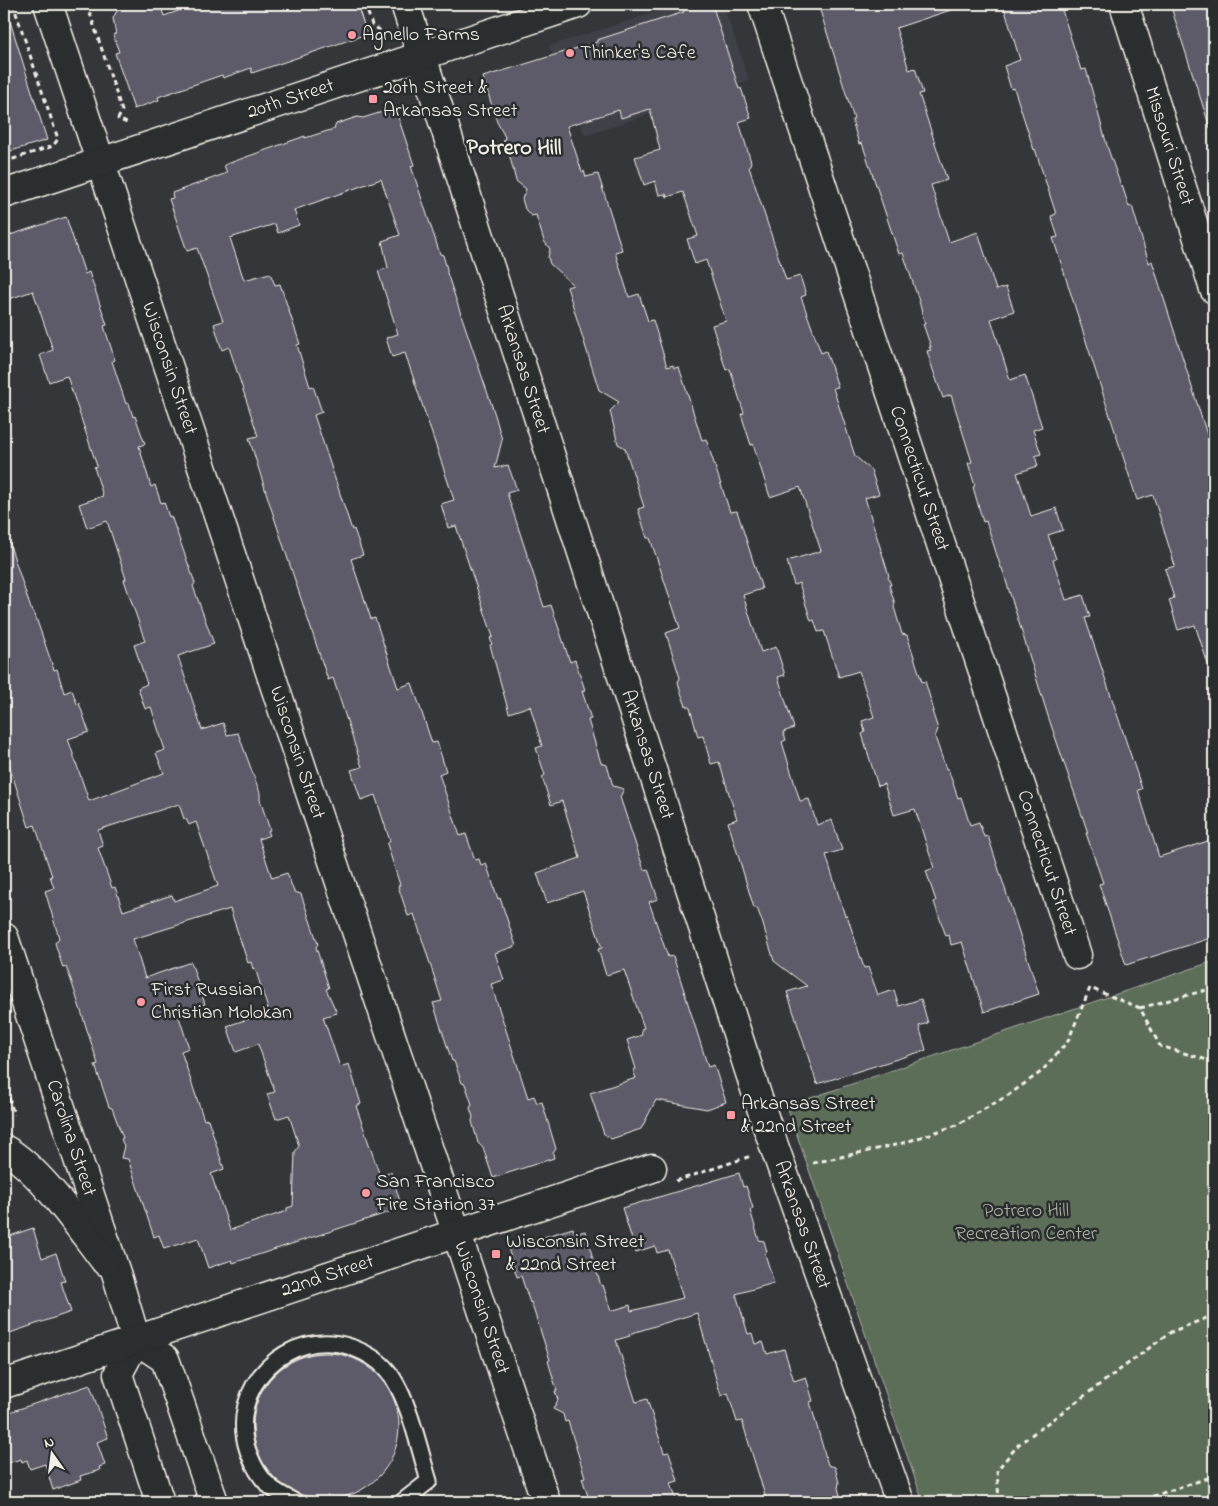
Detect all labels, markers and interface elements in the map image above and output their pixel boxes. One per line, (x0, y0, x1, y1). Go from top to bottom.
place label: Agnello Farms (362, 21, 480, 51)
marker: Agnello Farms (346, 29, 358, 41)
place label: Thinker's Cafe (580, 39, 696, 68)
marker: Thinker's Cafe (564, 47, 576, 59)
street label: 20th Street (243, 71, 338, 127)
place label: 20th Street & Arkansas Street (383, 74, 518, 126)
street label: Missouri Street (1136, 83, 1201, 209)
marker: 20th Street & Arkansas Street (367, 93, 379, 105)
district label: Potrero Hill (467, 133, 562, 165)
street label: Wisconsin Street (134, 298, 205, 439)
street label: Arkansas Street (488, 301, 557, 438)
street label: Connecticut Street (882, 402, 957, 556)
street label: Wisconsin Street (261, 682, 333, 823)
street label: Arkansas Street (613, 686, 682, 824)
street label: Connecticut Street (1009, 786, 1084, 940)
place label: First Russian Christian Molokan (150, 976, 292, 1028)
marker: First Russian Christian Molokan (135, 996, 147, 1008)
street label: Carolina Street (38, 1076, 104, 1200)
place label: Arkansas Street & 22nd Street (741, 1090, 876, 1142)
marker: Arkansas Street & 22nd Street (725, 1109, 737, 1121)
street label: Arkansas Street (766, 1157, 838, 1294)
place label: San Francisco Fire Station 37 (375, 1168, 495, 1220)
marker: San Francisco Fire Station 37 (360, 1187, 372, 1199)
park label: Potrero Hill Recreation Center (955, 1197, 1098, 1249)
place label: Wisconsin Street & 22nd Street (506, 1228, 645, 1280)
street label: Wisconsin Street (446, 1238, 517, 1378)
street label: 22nd Street (277, 1247, 378, 1305)
marker: Wisconsin Street & 22nd Street (490, 1248, 502, 1260)
north arrow (28, 1428, 78, 1478)
text: N (42, 1432, 56, 1454)

